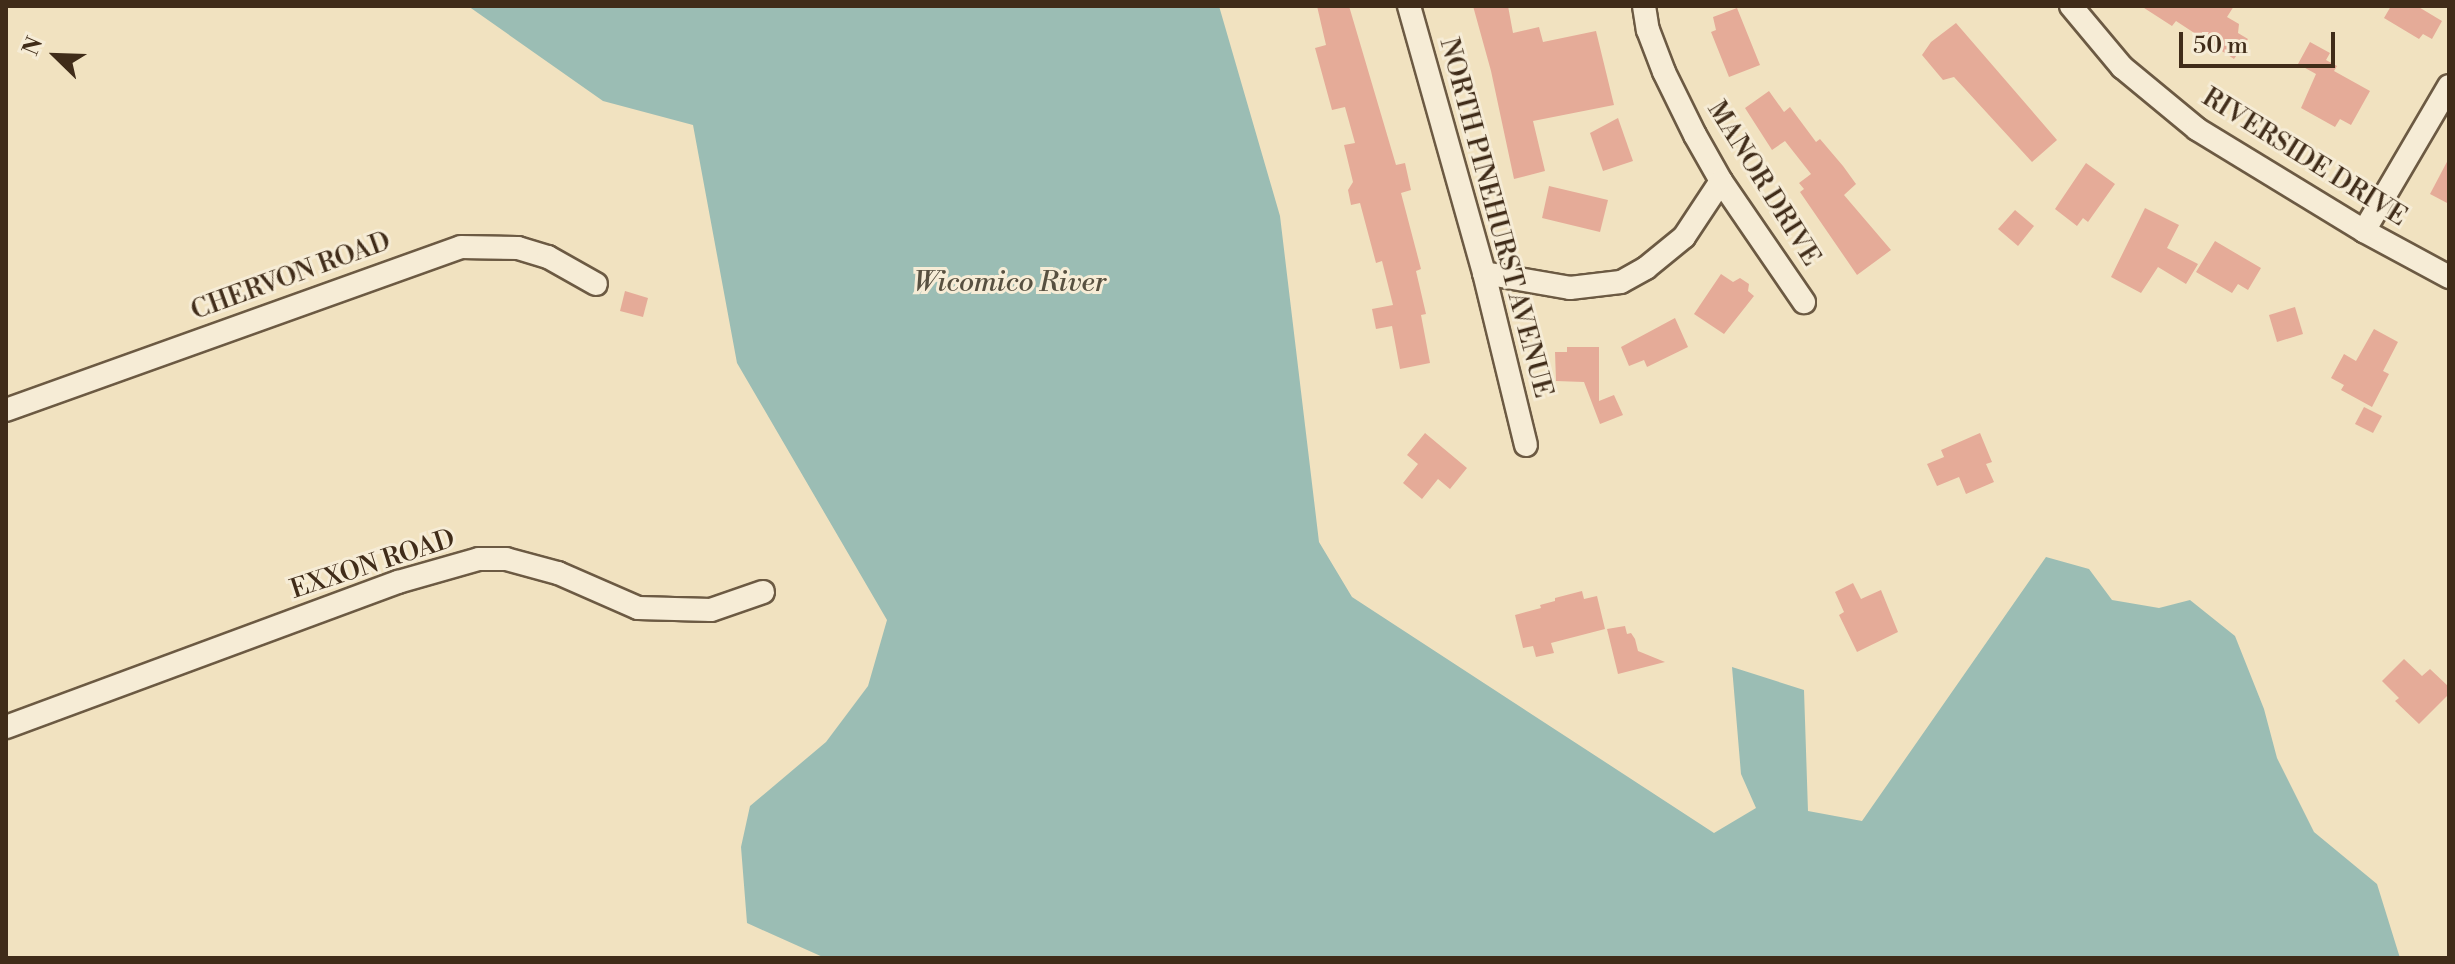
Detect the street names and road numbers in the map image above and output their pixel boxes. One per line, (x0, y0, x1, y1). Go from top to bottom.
street label: NORTH PINEHURST AVENUE (1432, 35, 1558, 401)
street label: RIVERSIDE DRIVE (2196, 82, 2412, 234)
street label: MANOR DRIVE (1700, 96, 1826, 272)
street label: CHERVON ROAD (187, 226, 395, 328)
street label: EXXON ROAD (287, 524, 459, 606)

